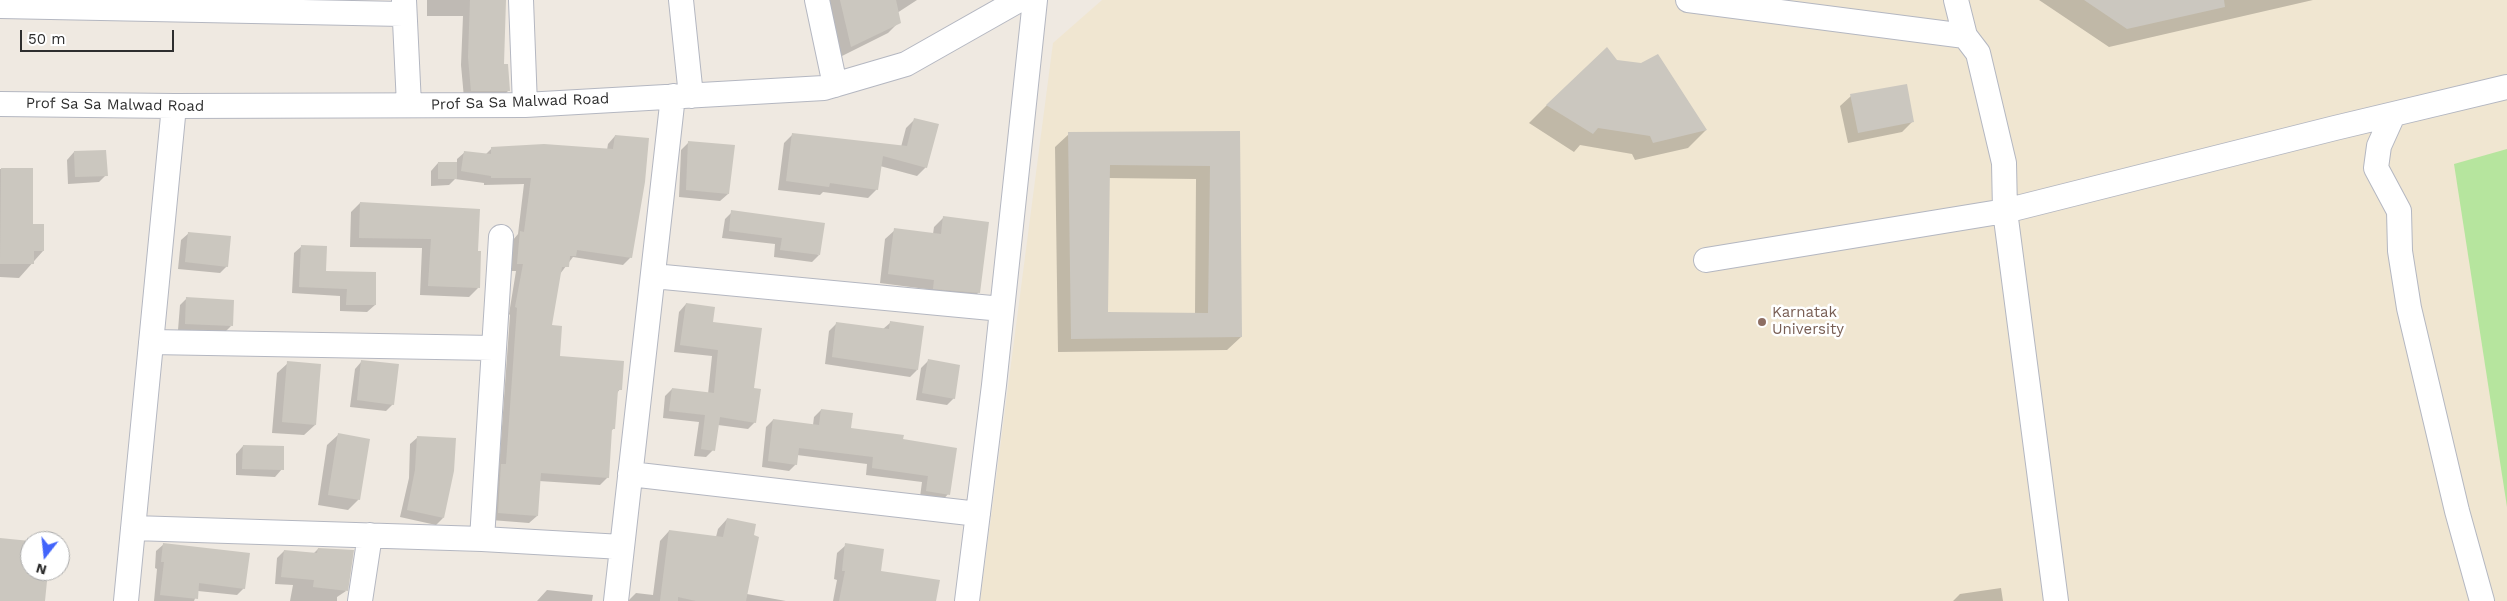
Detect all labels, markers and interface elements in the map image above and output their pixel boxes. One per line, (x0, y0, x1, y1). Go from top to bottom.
scale bar (22, 20, 176, 52)
text: 50 m (28, 30, 65, 48)
street label: Prof Sa Sa Malwad Road (430, 90, 610, 114)
street label: Prof Sa Sa Malwad Road (26, 94, 204, 116)
place label: Karnatak University (1772, 304, 1844, 339)
marker: Karnatak University (1756, 316, 1768, 328)
north arrow (20, 531, 70, 581)
text: N (34, 560, 48, 579)

